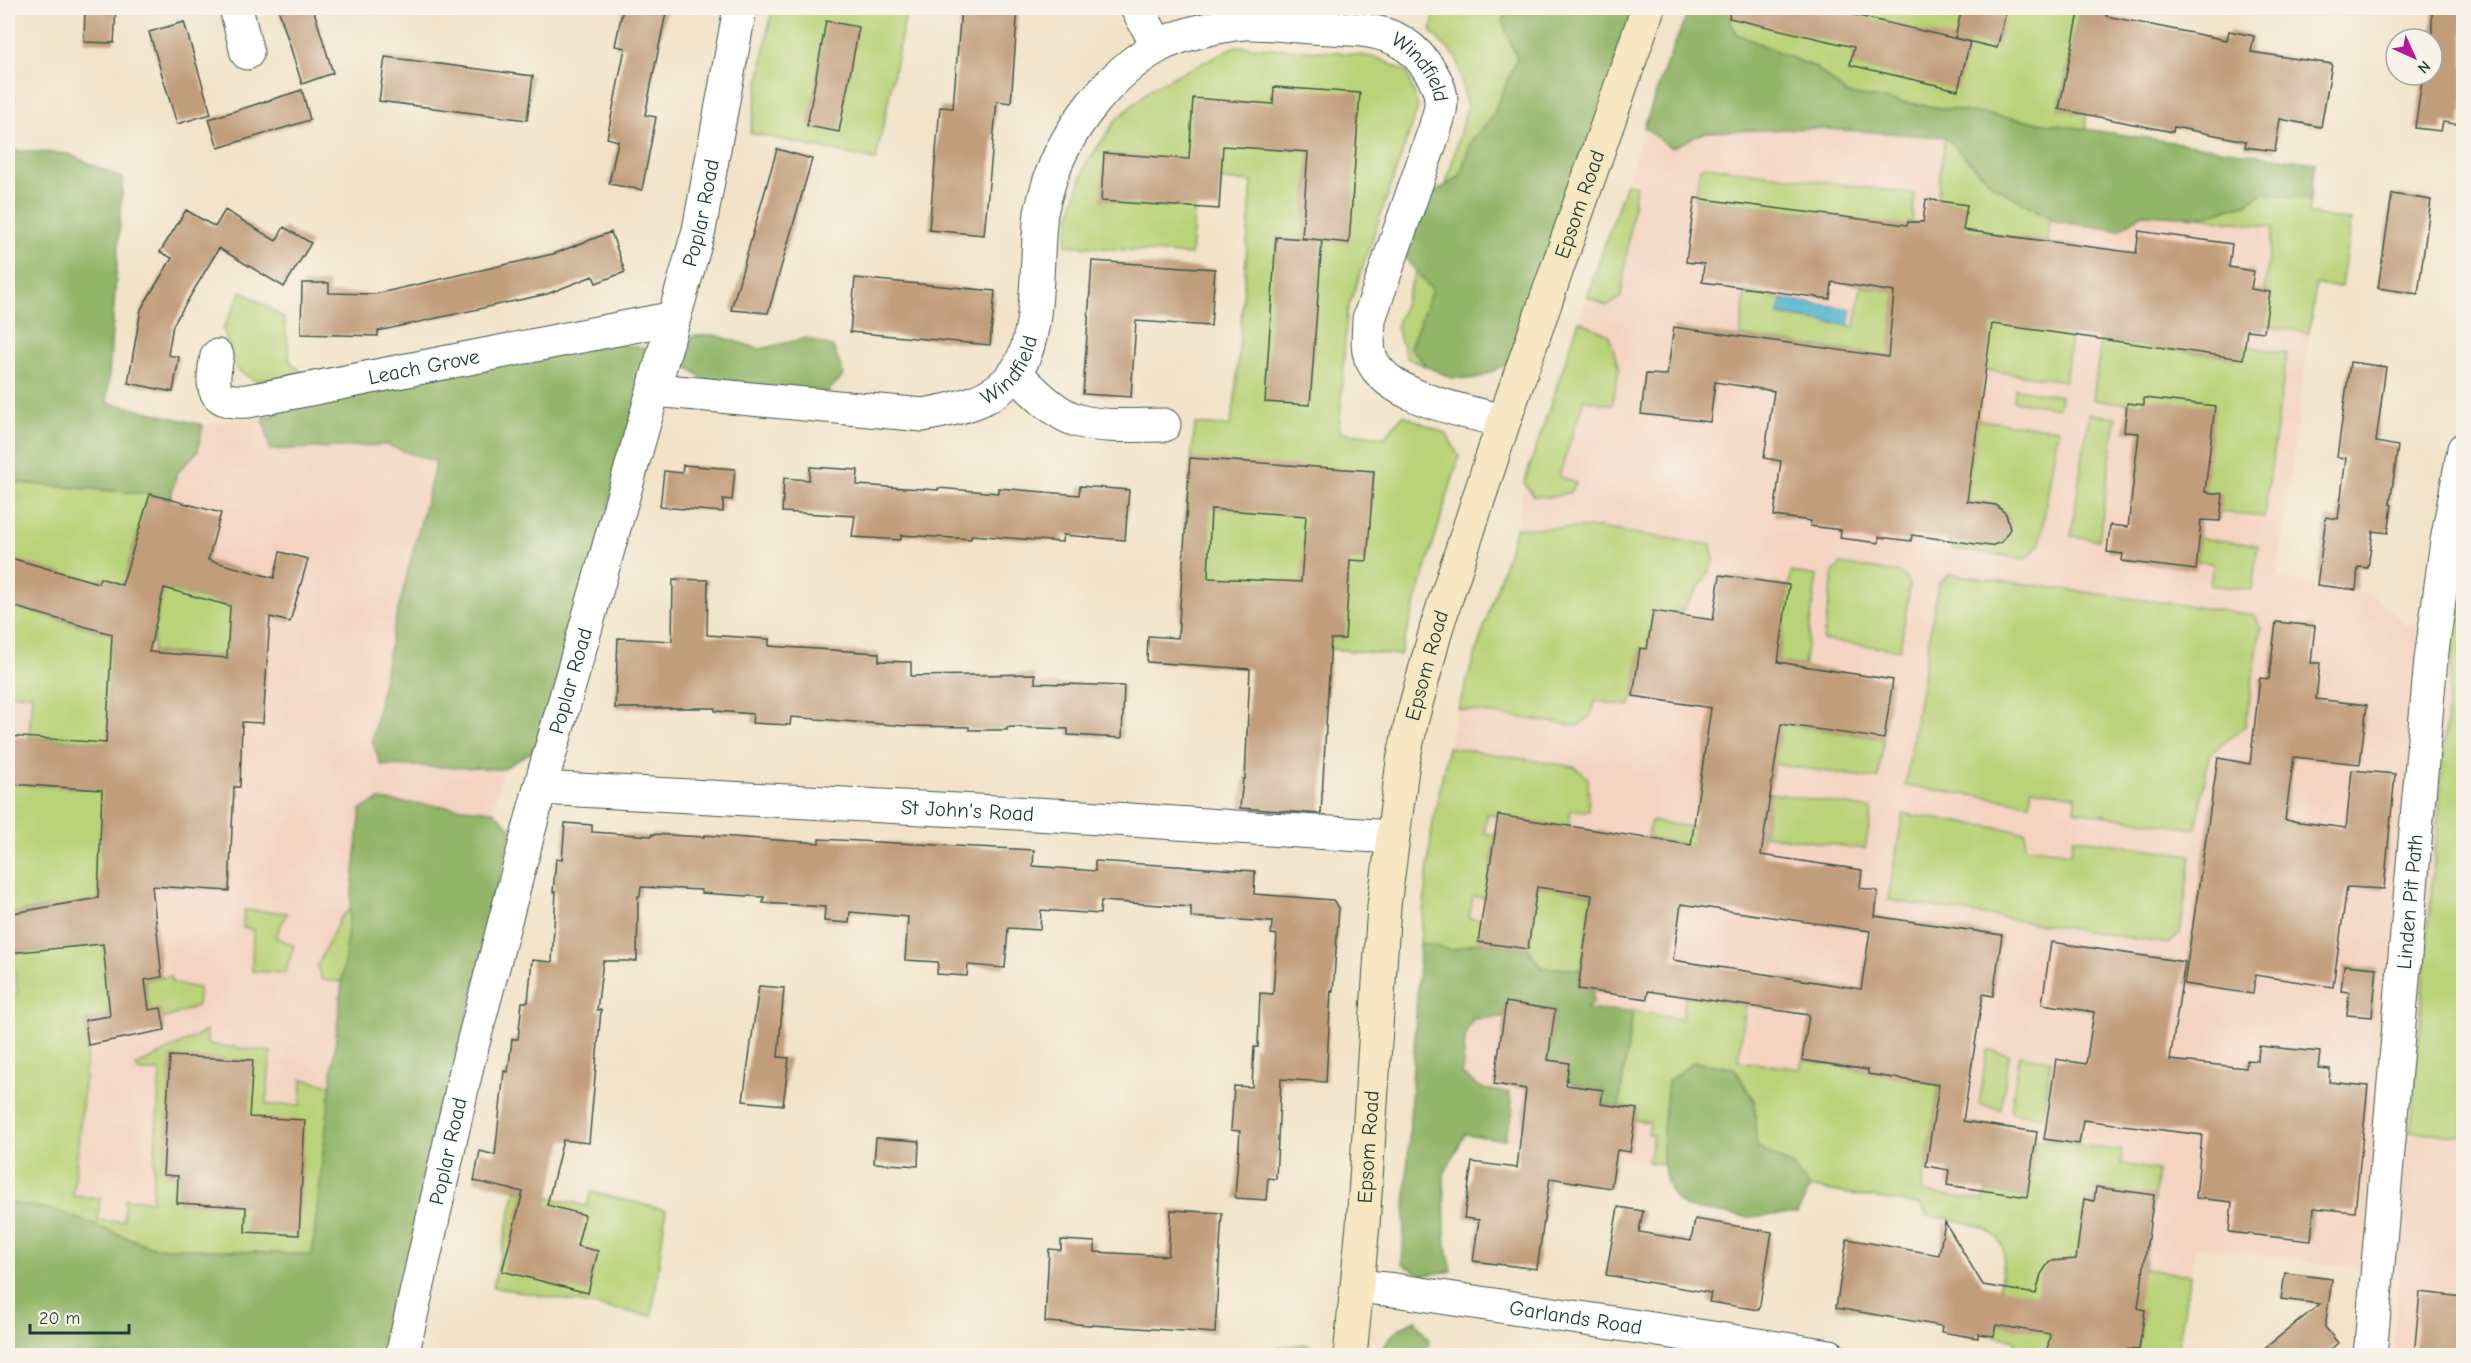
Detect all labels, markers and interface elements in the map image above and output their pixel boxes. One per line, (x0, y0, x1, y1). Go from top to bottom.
street label: Windfield (1387, 27, 1453, 103)
north arrow (2384, 27, 2444, 87)
text: N (2414, 57, 2434, 77)
street label: Epsom Road (1550, 147, 1610, 262)
street label: Poplar Road (677, 157, 724, 269)
street label: Windfield (976, 333, 1042, 410)
street label: Leach Grove (366, 344, 481, 389)
street label: Epsom Road (1400, 607, 1453, 723)
street label: Poplar Road (544, 625, 597, 737)
street label: St John's Road (900, 795, 1035, 826)
street label: Linden Pit Path (2392, 833, 2428, 970)
street label: Epsom Road (1352, 1090, 1384, 1204)
street label: Poplar Road (424, 1095, 472, 1207)
street label: Garlands Road (1508, 1296, 1644, 1339)
scale bar (30, 1297, 129, 1335)
text: 20 m (39, 1308, 80, 1329)

